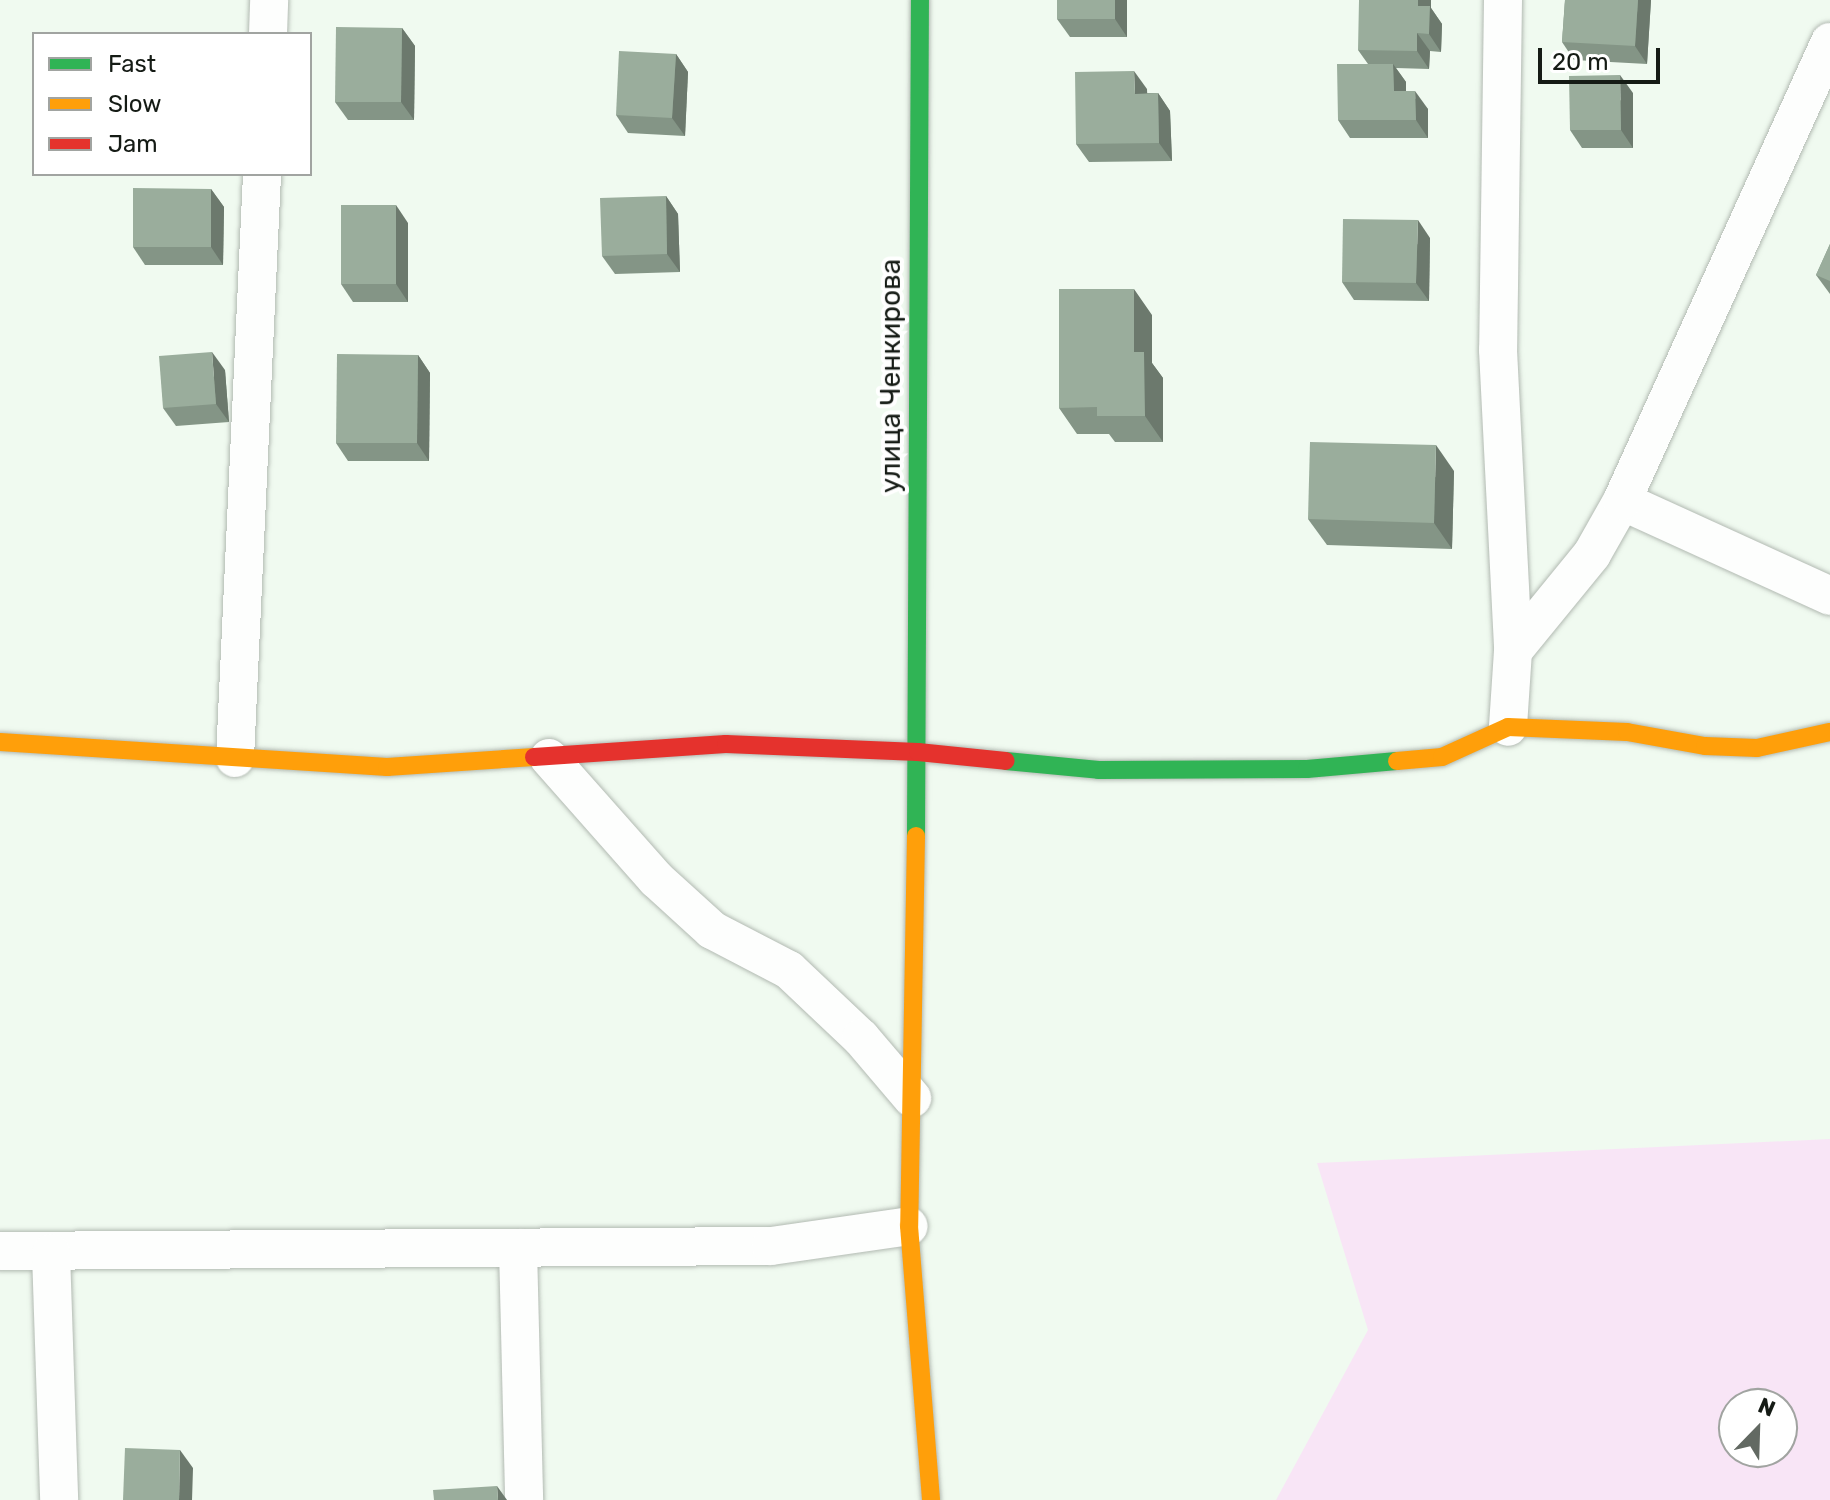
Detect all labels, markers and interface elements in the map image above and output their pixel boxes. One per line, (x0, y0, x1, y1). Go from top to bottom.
legend (32, 32, 312, 176)
scale bar (1542, 32, 1664, 82)
text: 20 m (1552, 48, 1609, 76)
text: Fast (108, 50, 156, 78)
text: Slow (108, 90, 161, 118)
text: Jam (108, 130, 158, 158)
street label: улица Ченкирова (874, 259, 908, 493)
north arrow (1718, 1388, 1798, 1468)
text: N (1754, 1392, 1779, 1423)

